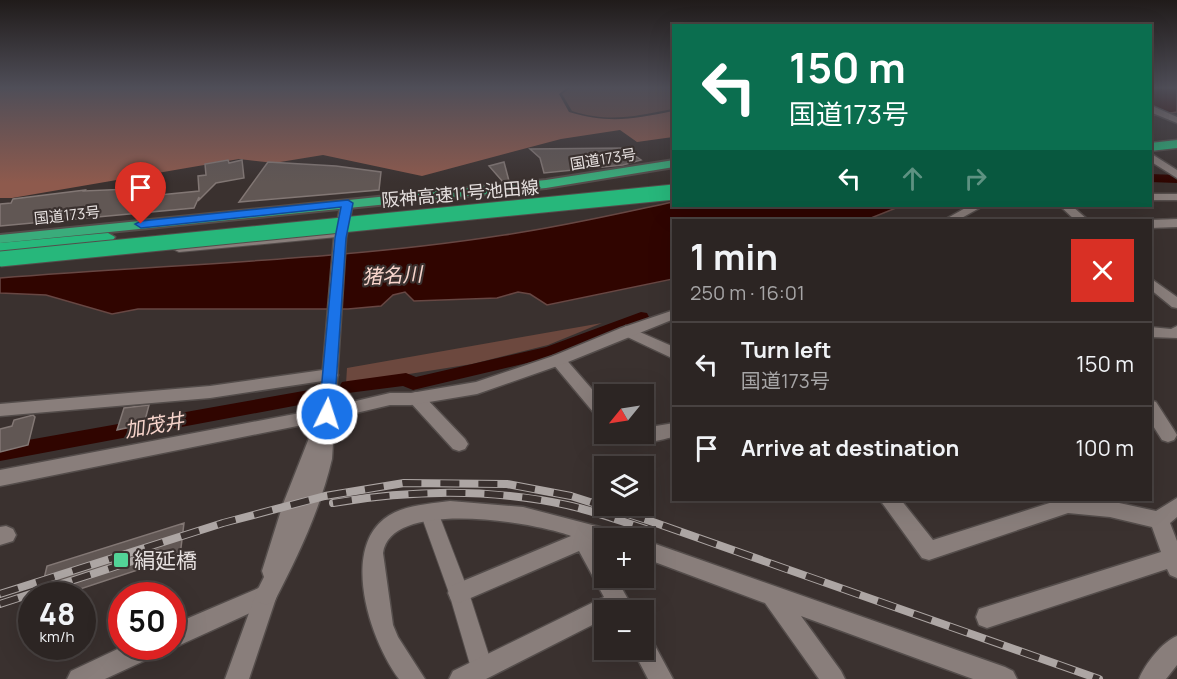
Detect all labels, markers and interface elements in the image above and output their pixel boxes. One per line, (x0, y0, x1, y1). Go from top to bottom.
text: 150 m (789, 38, 906, 96)
icon: left (690, 48, 768, 126)
text: 国道173号 (789, 95, 909, 132)
street label: 国道173号 (568, 143, 638, 175)
pin (115, 162, 166, 224)
icon: left (833, 162, 866, 195)
icon: ahead (896, 162, 929, 195)
icon: right (959, 162, 992, 195)
icon: arrive (124, 171, 157, 204)
street label: 阪神高速11号池田線 (380, 174, 540, 212)
street label: 国道173号 (33, 201, 101, 229)
text: 1 min (690, 232, 778, 281)
button: close (1071, 239, 1134, 302)
water label: 猪名川 (361, 260, 425, 290)
text: 250 m · 16:01 (690, 279, 805, 306)
text: Turn left (741, 335, 831, 365)
icon: left (690, 348, 723, 381)
text: 150 m (1076, 349, 1134, 379)
text: 国道173号 (741, 367, 830, 394)
position arrow (295, 382, 359, 446)
north arrow (594, 384, 654, 444)
map controls (594, 384, 654, 660)
water label: 加茂井 (122, 406, 188, 444)
icon: arrive (690, 432, 723, 465)
text: Arrive at destination (741, 433, 959, 463)
text: 100 m (1076, 433, 1134, 463)
button: layers (594, 456, 654, 516)
button: + (594, 528, 654, 588)
place label: 絹延橋 (134, 546, 197, 574)
marker: 絹延橋 (112, 551, 130, 569)
speed limit sign: 50 (108, 582, 186, 660)
text: 48 (39, 593, 75, 634)
button: − (594, 600, 654, 660)
text: km/h (40, 626, 74, 647)

